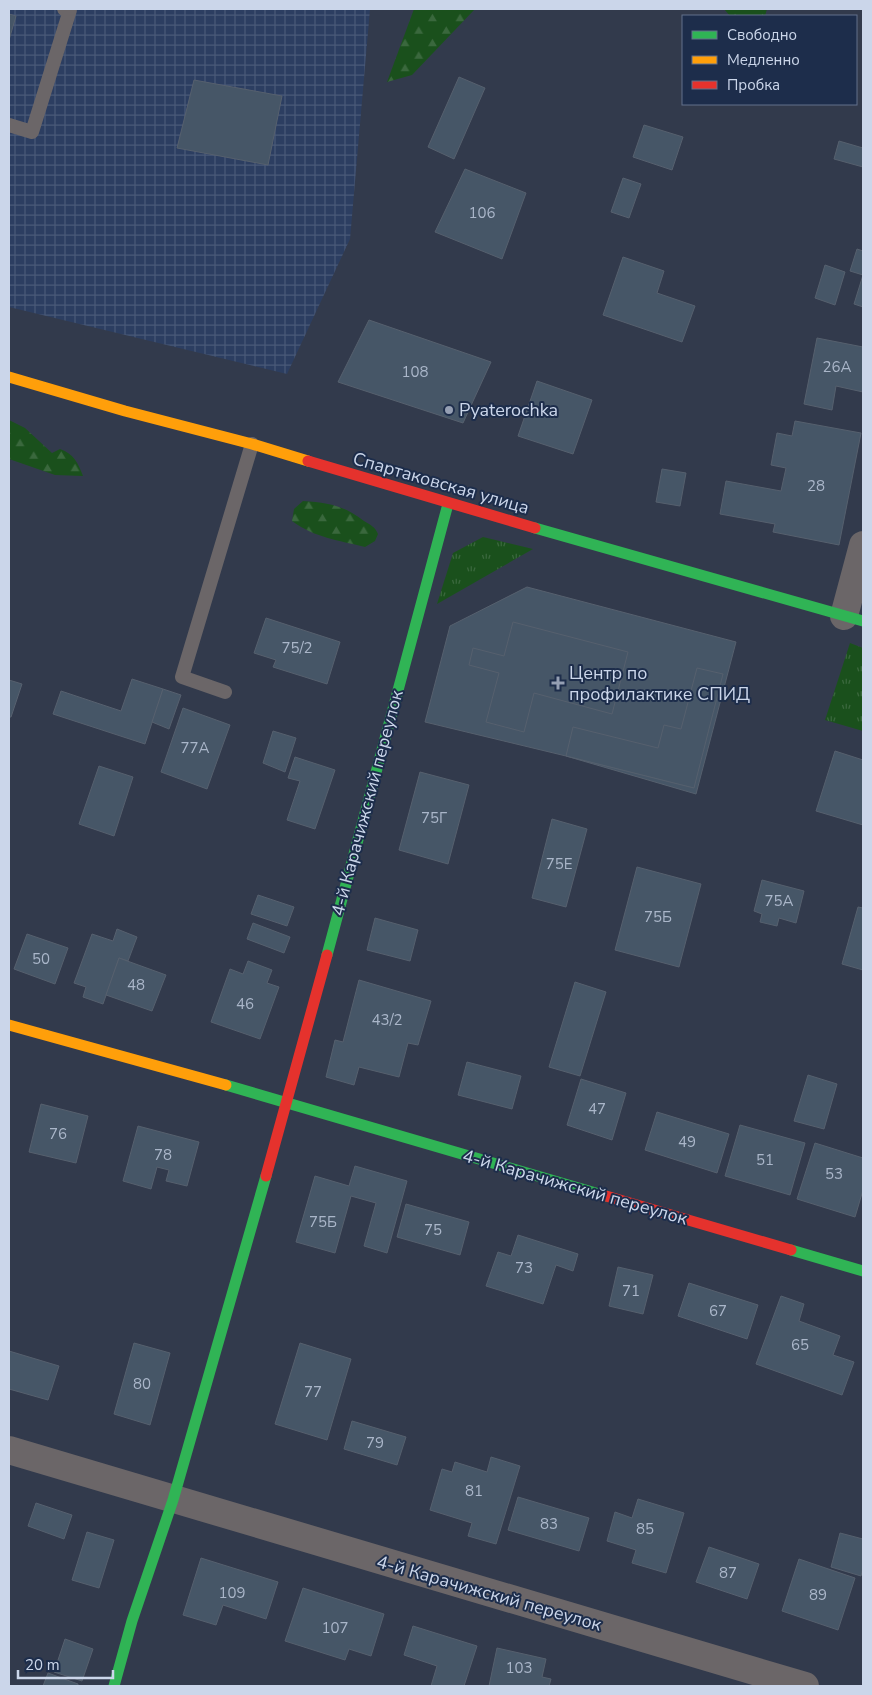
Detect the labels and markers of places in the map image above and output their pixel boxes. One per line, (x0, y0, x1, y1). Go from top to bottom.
place label: Pyaterochka (459, 398, 558, 422)
marker: Pyaterochka (443, 404, 455, 416)
place label: Центр по профилактике СПИД (569, 661, 750, 706)
marker: Центр по профилактике СПИД (551, 676, 565, 690)

